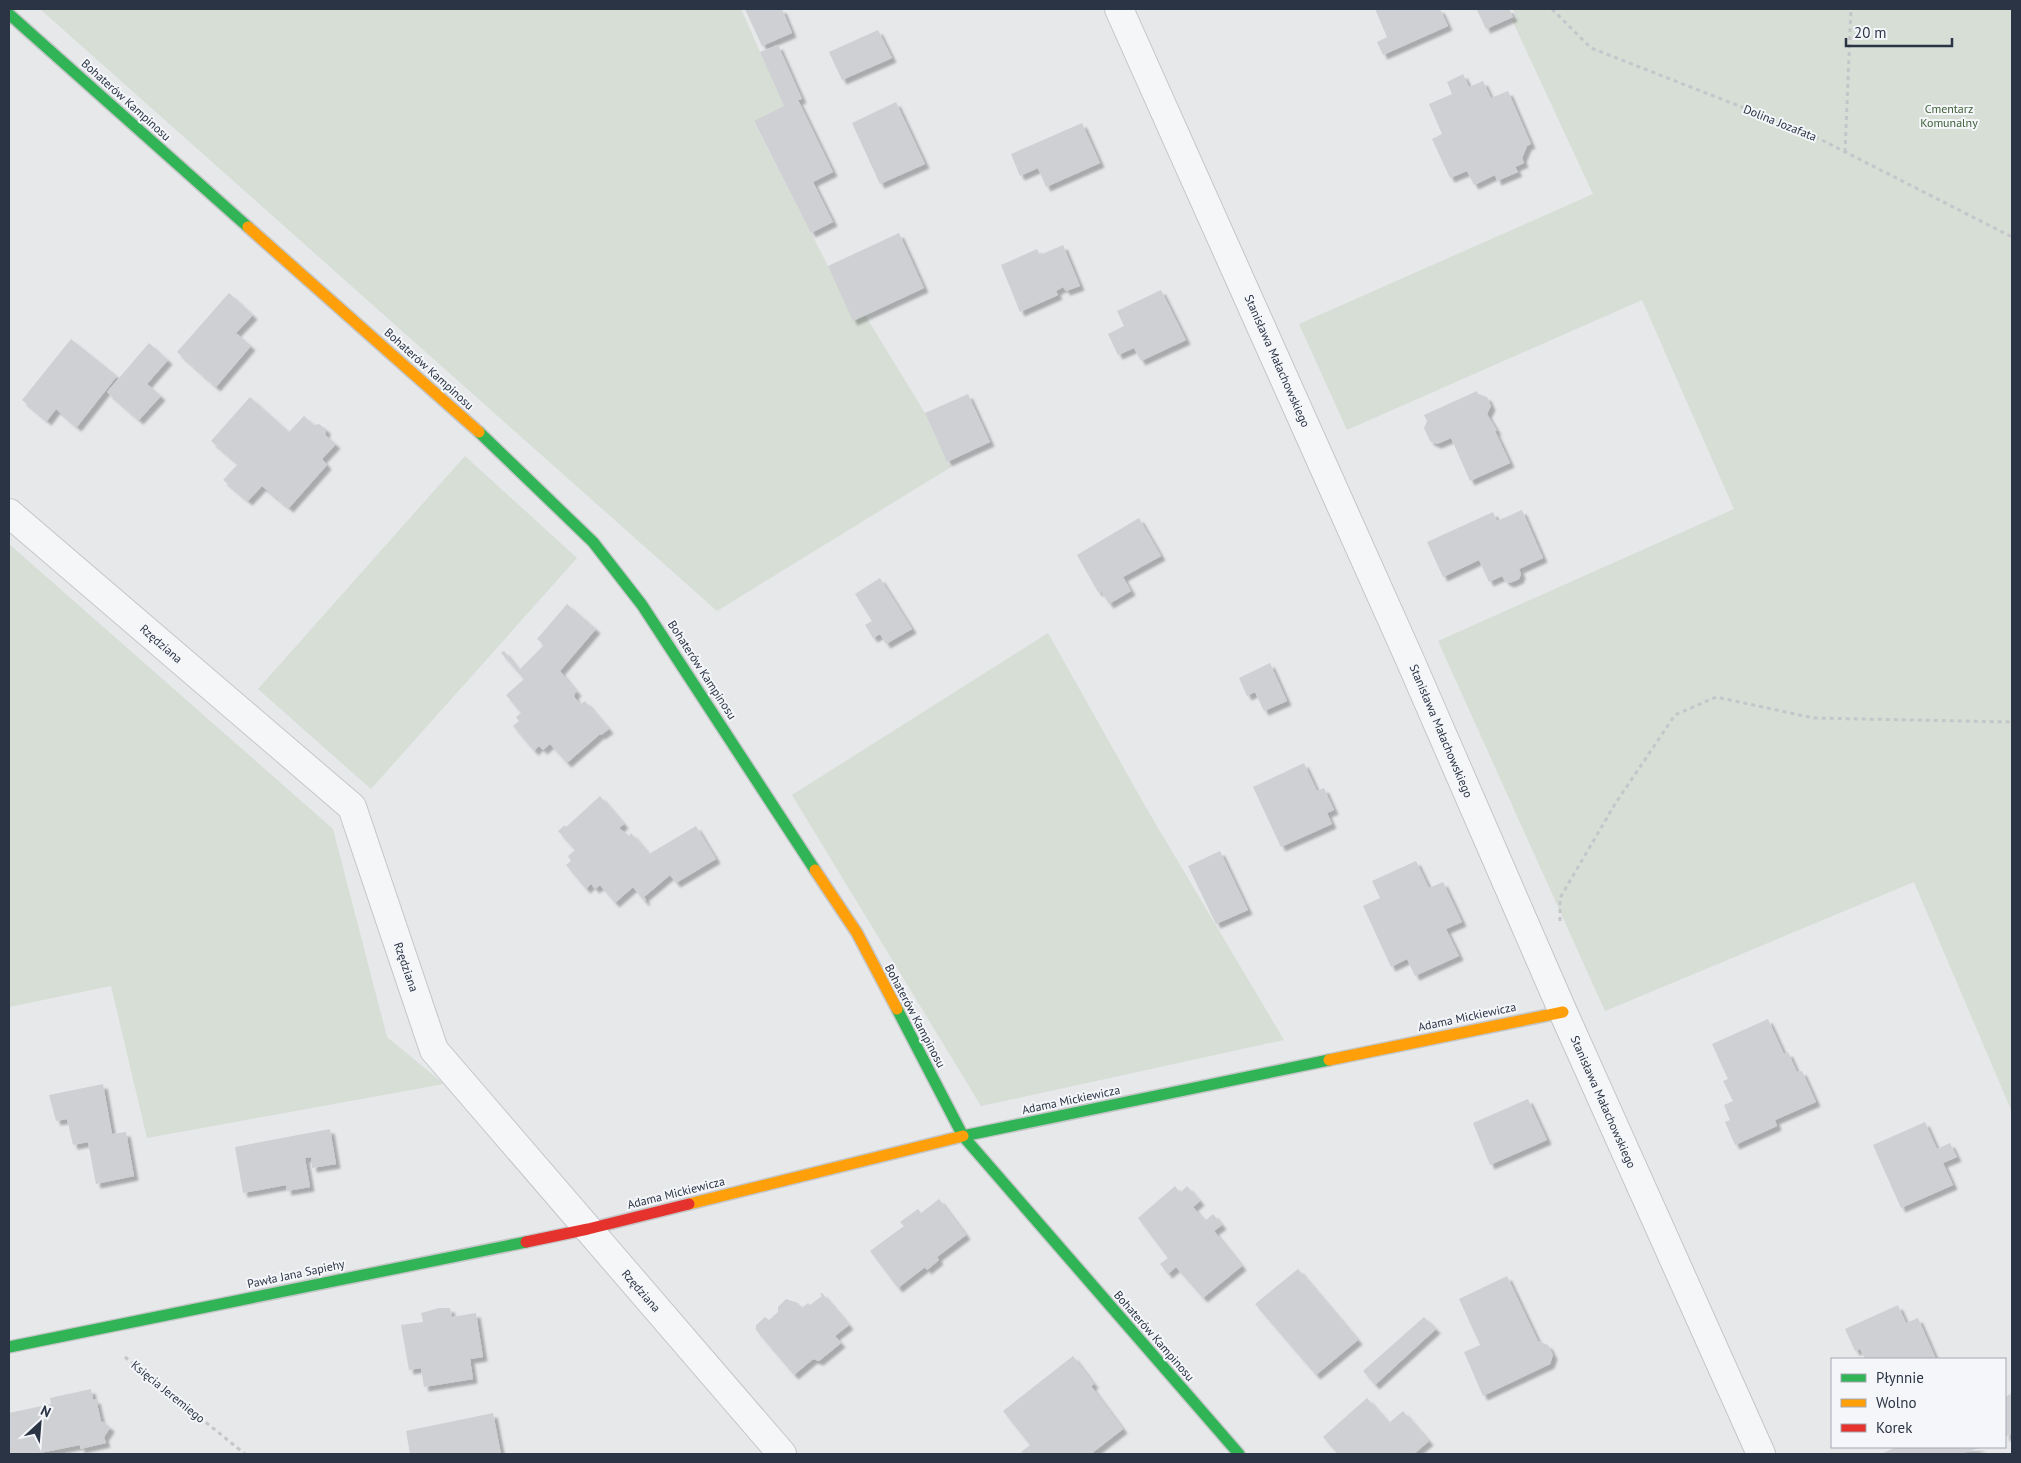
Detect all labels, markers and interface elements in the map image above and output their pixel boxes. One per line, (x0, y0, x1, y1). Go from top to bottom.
scale bar (1846, 15, 1952, 47)
text: 20 m (1854, 23, 1887, 42)
street label: Bohaterów Kampinosu (79, 56, 174, 144)
street label: Dolina Jozafata (1741, 101, 1819, 144)
park label: Cmentarz Komunalny (1920, 101, 1978, 130)
street label: Stanisława Małachowskiego (1241, 292, 1313, 429)
street label: Bohaterów Kampinosu (382, 325, 477, 413)
street label: Bohaterów Kampinosu (665, 617, 740, 722)
street label: Rzędziana (137, 621, 186, 666)
street label: Stanisława Małachowskiego (1407, 662, 1476, 800)
street label: Rzędziana (391, 940, 422, 994)
street label: Bohaterów Kampinosu (882, 961, 949, 1070)
street label: Adama Mickiewicza (1416, 999, 1517, 1034)
street label: Stanisława Małachowskiego (1567, 1033, 1639, 1170)
street label: Adama Mickiewicza (1020, 1082, 1121, 1117)
street label: Adama Mickiewicza (626, 1173, 726, 1212)
street label: Pawła Jana Sapiehy (246, 1256, 346, 1291)
street label: Rzędziana (619, 1266, 664, 1315)
street label: Bohaterów Kampinosu (1111, 1287, 1198, 1384)
street label: Księcia Jeremiego (128, 1357, 208, 1426)
legend (1831, 1358, 2006, 1448)
text: Płynnie (1876, 1368, 1924, 1387)
text: Wolno (1876, 1393, 1916, 1412)
north arrow (15, 1398, 65, 1448)
text: N (38, 1401, 54, 1421)
text: Korek (1876, 1418, 1913, 1437)

